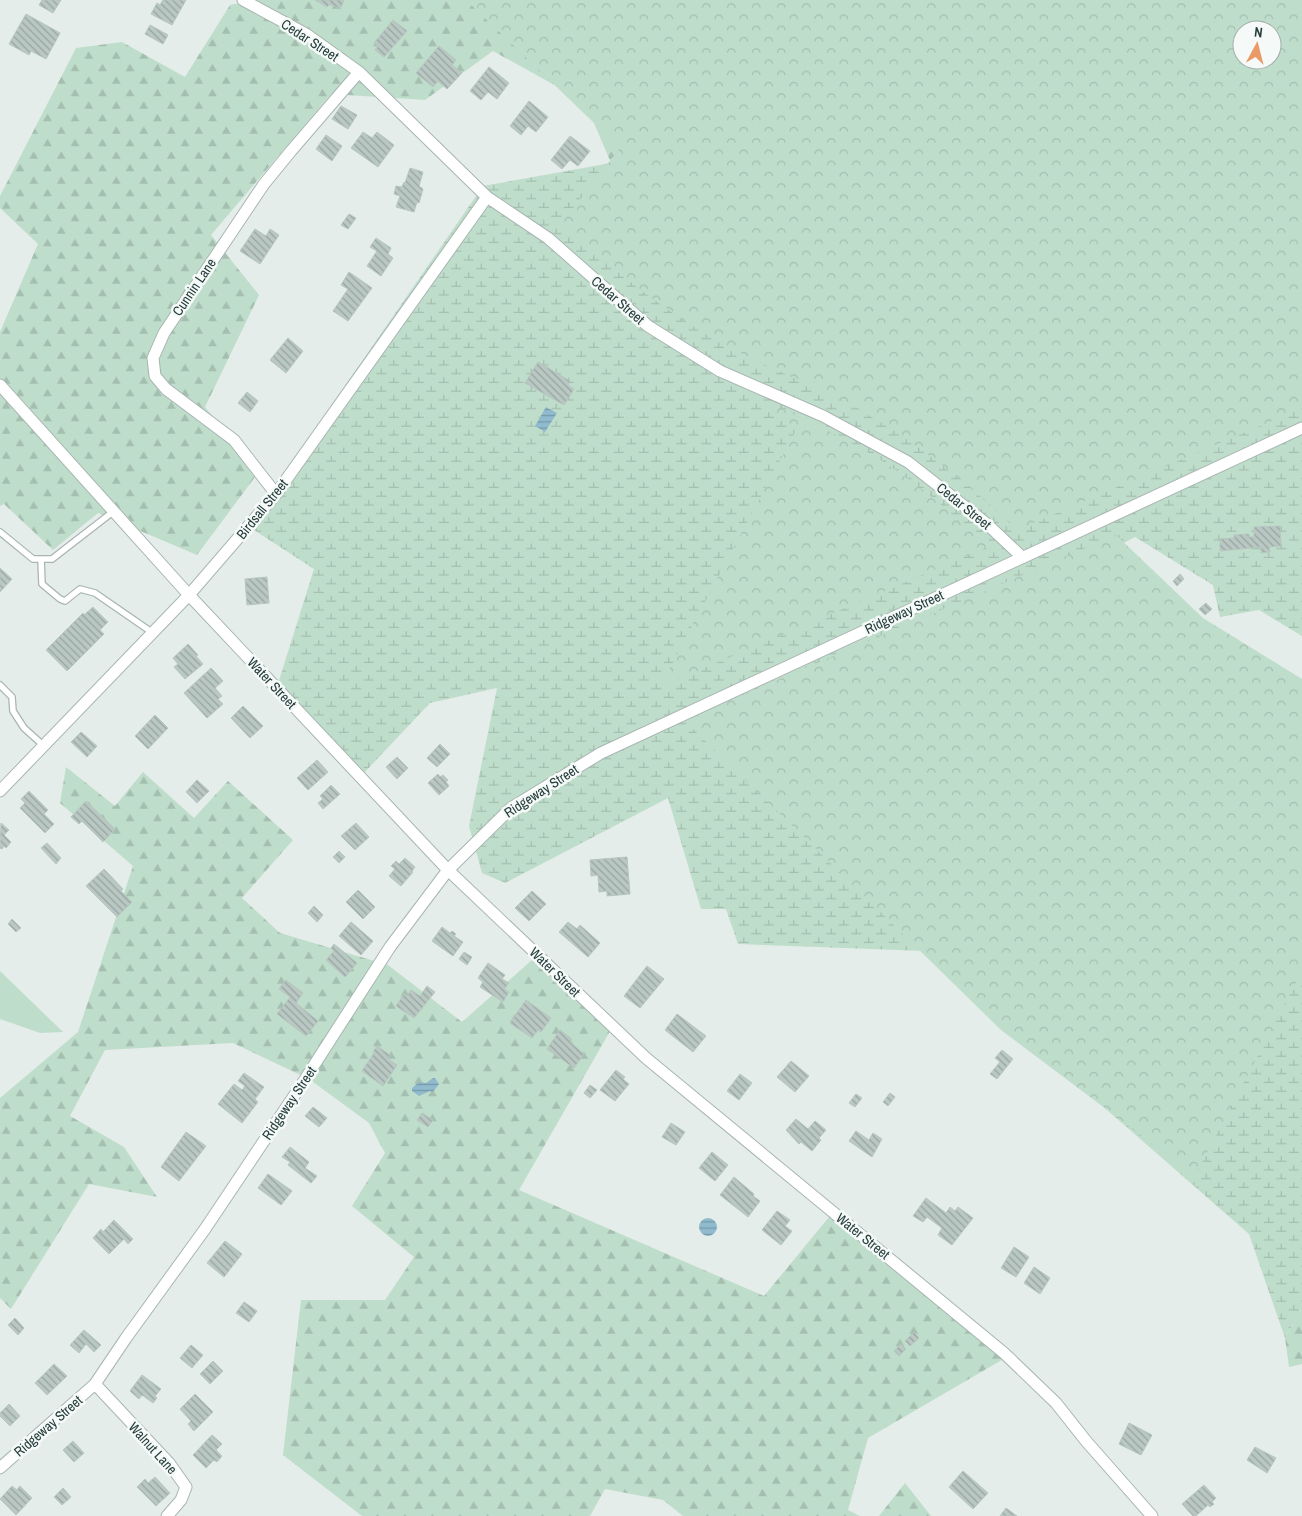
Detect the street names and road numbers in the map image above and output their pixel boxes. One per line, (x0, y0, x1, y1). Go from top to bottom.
street label: Cedar Street (278, 15, 342, 65)
street label: Cunnin Lane (168, 255, 220, 319)
street label: Cedar Street (588, 272, 648, 328)
street label: Birdsall Street (232, 475, 292, 543)
street label: Cedar Street (933, 479, 995, 533)
street label: Ridgeway Street (862, 586, 946, 638)
street label: Water Street (244, 653, 300, 713)
street label: Ridgeway Street (501, 760, 581, 822)
street label: Water Street (526, 943, 584, 1001)
street label: Ridgeway Street (258, 1063, 320, 1143)
street label: Water Street (832, 1209, 894, 1263)
street label: Ridgeway Street (10, 1391, 86, 1461)
street label: Walnut Lane (125, 1418, 181, 1478)

